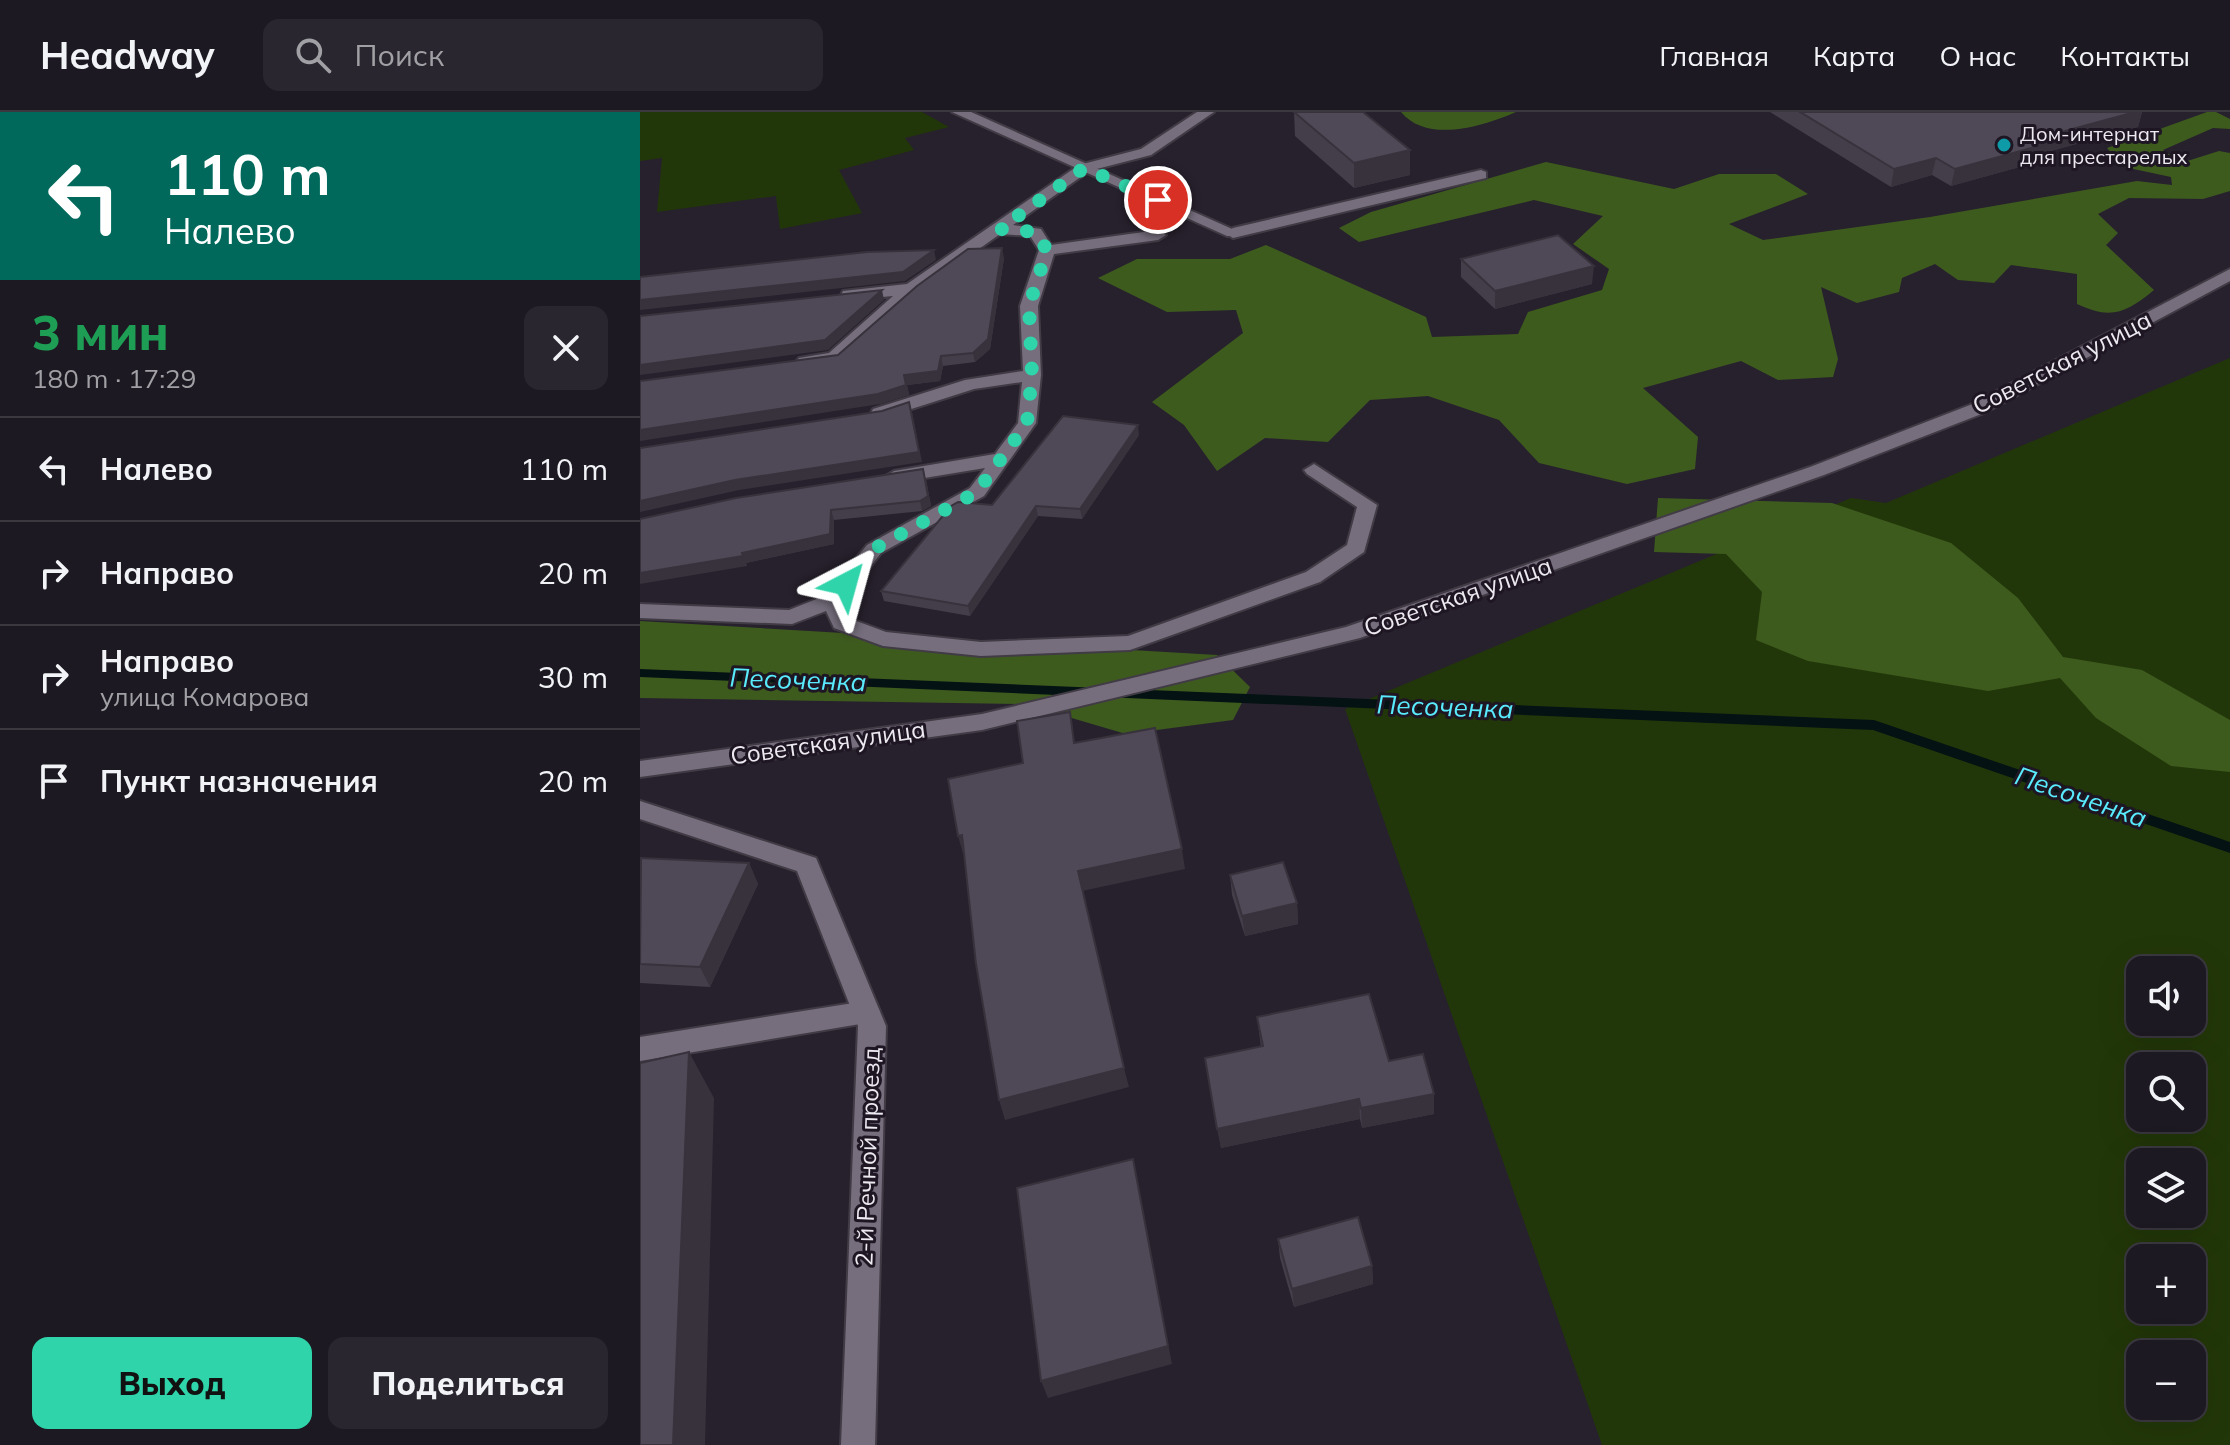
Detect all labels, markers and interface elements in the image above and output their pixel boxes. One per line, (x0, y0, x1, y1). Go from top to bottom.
search box (263, 19, 823, 91)
text: Headway (40, 31, 215, 79)
icon: search (291, 33, 335, 77)
text: Поиск (355, 36, 444, 74)
text: Главная (1659, 38, 1769, 73)
text: Карта (1813, 38, 1895, 73)
text: О нас (1939, 38, 2016, 73)
text: Контакты (2060, 38, 2190, 73)
place label: Дом-интернат для престарелых (2020, 121, 2188, 169)
marker: Дом-интернат для престарелых (1995, 136, 2013, 154)
text: 110 m (164, 139, 331, 209)
icon: left (32, 144, 136, 248)
pin (1124, 166, 1192, 234)
icon: arrive (1136, 178, 1180, 222)
text: Налево (164, 208, 296, 253)
text: 3 мин (32, 302, 169, 362)
street label: Советская улица (1967, 304, 2156, 420)
button: close (524, 306, 608, 390)
text: 180 m · 17:29 (32, 362, 196, 395)
icon: left (32, 447, 76, 491)
text: Налево (100, 450, 213, 488)
text: 110 m (520, 450, 608, 488)
position arrow (804, 542, 888, 626)
street label: Советская улица (1360, 550, 1556, 642)
icon: right (32, 551, 76, 595)
text: Направо (100, 554, 234, 592)
text: 20 m (538, 554, 608, 592)
text: Направо (100, 642, 234, 680)
icon: right (32, 655, 76, 699)
text: 30 m (538, 658, 608, 696)
water label: Песоченка (729, 661, 867, 698)
text: улица Комарова (100, 680, 309, 713)
water label: Песоченка (1376, 688, 1514, 725)
street label: Советская улица (728, 713, 927, 771)
icon: arrive (32, 759, 76, 803)
water label: Песоченка (2011, 759, 2151, 834)
text: Пункт назначения (100, 762, 378, 800)
text: 20 m (538, 762, 608, 800)
map controls (2126, 956, 2206, 1420)
button: sound (2126, 956, 2206, 1036)
street label: 2-й Речной проезд (848, 1047, 886, 1267)
button: search (2126, 1052, 2206, 1132)
button: layers (2126, 1148, 2206, 1228)
button: + (2126, 1244, 2206, 1324)
button: Выход (32, 1337, 312, 1429)
button: Поделиться (328, 1337, 608, 1429)
button: − (2126, 1340, 2206, 1420)

